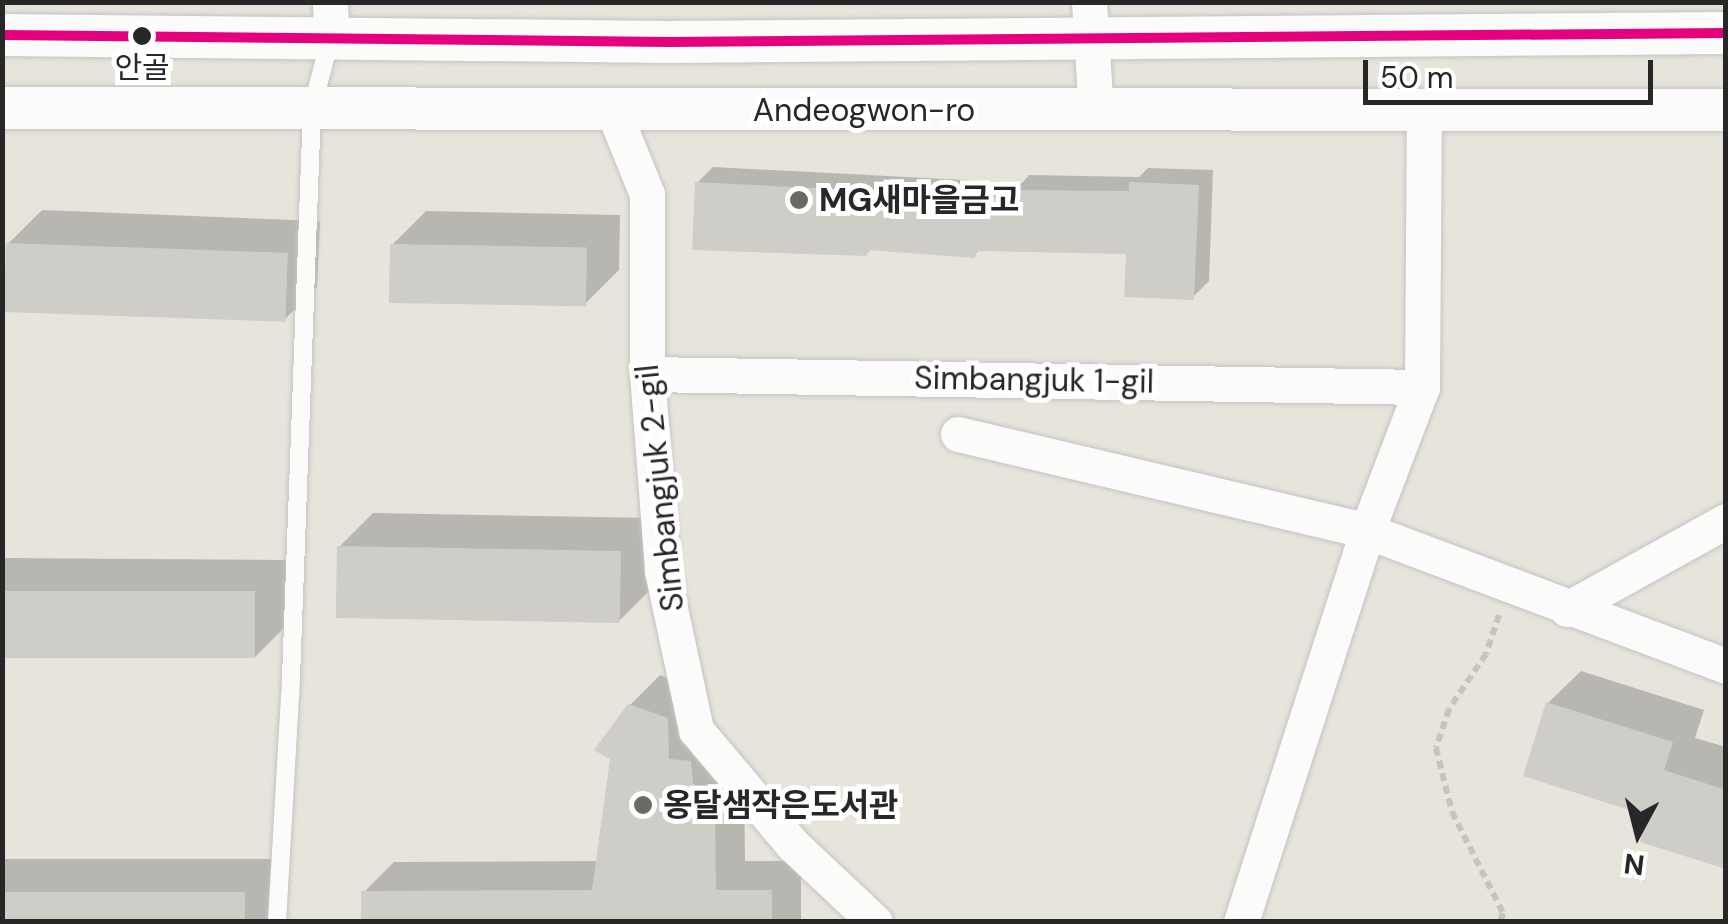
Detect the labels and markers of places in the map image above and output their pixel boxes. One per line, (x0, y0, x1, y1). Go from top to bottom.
marker: 안골 (132, 26, 152, 46)
place label: 안골 (114, 50, 170, 86)
place label: MG새마을금고 (819, 181, 1019, 219)
marker: MG새마을금고 (788, 189, 810, 211)
place label: 옹달샘작은도서관 (663, 786, 899, 824)
marker: 옹달샘작은도서관 (632, 794, 654, 816)

